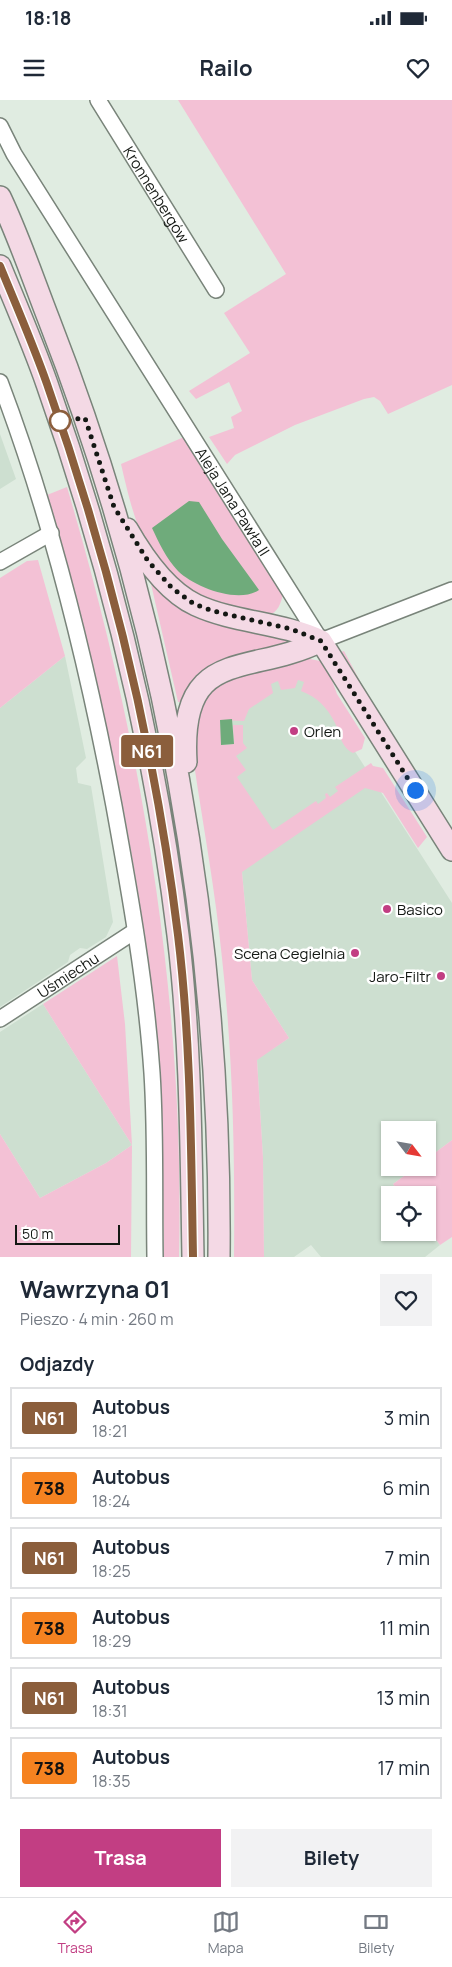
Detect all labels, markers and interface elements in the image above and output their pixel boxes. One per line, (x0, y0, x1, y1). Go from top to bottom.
text: 18:18 (25, 5, 71, 31)
text: Railo (199, 53, 253, 83)
icon: menu (20, 54, 48, 82)
icon: heart (404, 54, 432, 82)
street label: Kronnenbergów (119, 142, 195, 247)
unlabelled marker (49, 410, 71, 432)
street label: Aleja Jana Pawła II (191, 443, 275, 560)
place label: Orlen (304, 721, 341, 742)
marker: Orlen (288, 725, 300, 737)
line badge: N61 (118, 735, 176, 767)
text: N61 (131, 739, 163, 763)
your location (403, 778, 428, 803)
place label: Basico (397, 899, 443, 920)
marker: Basico (381, 903, 393, 915)
place label: Scena Cegielnia (234, 943, 345, 964)
street label: Uśmiechu (33, 947, 103, 1003)
marker: Scena Cegielnia (349, 947, 361, 959)
place label: Jaro-Filtr (369, 966, 432, 987)
marker: Jaro-Filtr (435, 970, 447, 982)
north arrow (381, 1121, 436, 1176)
map controls (381, 1121, 436, 1241)
button: locate (381, 1186, 436, 1241)
scale bar (15, 1222, 120, 1245)
text: 50 m (22, 1224, 53, 1243)
text: Wawrzyna 01 (20, 1272, 170, 1305)
button: heart (380, 1274, 432, 1326)
text: Pieszo · 4 min · 260 m (20, 1308, 174, 1330)
text: Odjazdy (20, 1351, 94, 1377)
text: Autobus (92, 1394, 170, 1420)
text: 3 min (384, 1405, 430, 1431)
text: N61 (34, 1406, 65, 1430)
text: 18:21 (92, 1420, 128, 1442)
text: Autobus (92, 1464, 170, 1490)
text: 6 min (383, 1475, 430, 1501)
text: 738 (34, 1476, 65, 1500)
text: 18:24 (92, 1490, 131, 1512)
text: Autobus (92, 1534, 170, 1560)
text: 7 min (385, 1545, 430, 1571)
text: N61 (34, 1546, 65, 1570)
text: 18:25 (92, 1560, 131, 1582)
text: Autobus (92, 1604, 170, 1630)
text: 11 min (380, 1615, 430, 1641)
text: 738 (34, 1616, 65, 1640)
text: 18:29 (92, 1630, 131, 1652)
text: Autobus (92, 1674, 170, 1700)
text: 13 min (376, 1685, 430, 1711)
text: N61 (34, 1686, 65, 1710)
text: 18:31 (92, 1700, 127, 1722)
text: Autobus (92, 1744, 170, 1770)
text: 17 min (377, 1755, 430, 1781)
text: 738 (34, 1756, 65, 1780)
text: 18:35 (92, 1770, 130, 1792)
button: Trasa (20, 1829, 221, 1887)
button: Bilety (231, 1829, 432, 1887)
tab: Trasa (57, 1908, 93, 1957)
tab: Mapa (208, 1908, 243, 1957)
tab: Bilety (358, 1908, 394, 1957)

